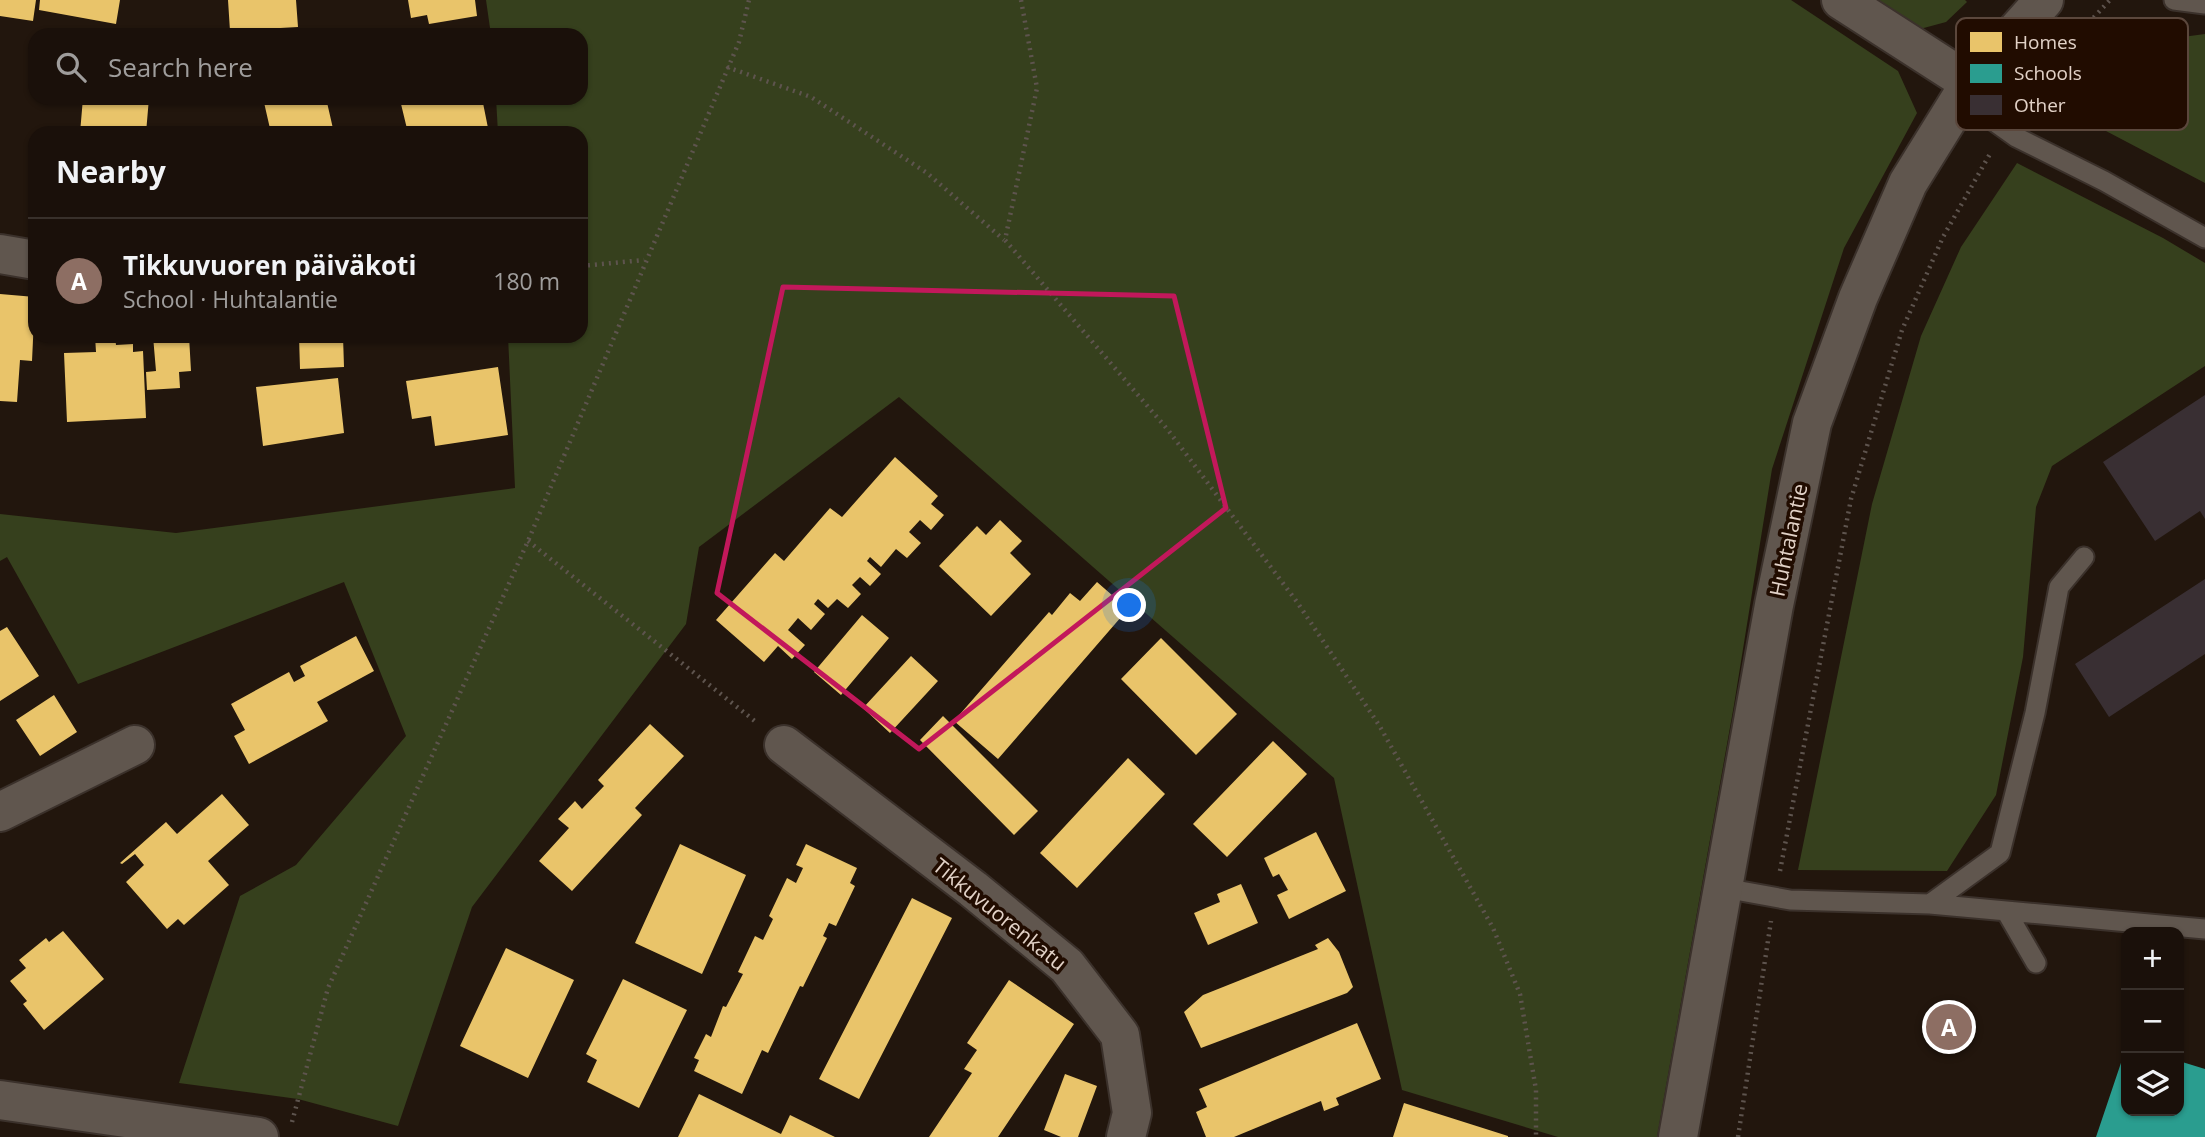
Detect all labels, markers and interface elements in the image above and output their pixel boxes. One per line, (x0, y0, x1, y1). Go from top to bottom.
legend (1956, 18, 2188, 130)
search box (28, 28, 588, 105)
text: Homes (2014, 29, 2077, 55)
icon: search (52, 48, 90, 86)
text: Search here (108, 49, 253, 85)
text: Schools (2014, 60, 2082, 86)
text: Other (2014, 92, 2066, 118)
text: Nearby (56, 151, 166, 192)
text: Tikkuvuoren päiväkoti (123, 247, 416, 283)
text: A (71, 265, 87, 297)
text: 180 m (493, 265, 560, 297)
text: School · Huhtalantie (123, 283, 338, 315)
street label: Huhtalantie (1762, 481, 1814, 599)
your location (1112, 588, 1146, 622)
street label: Tikkuvuorenkatu (927, 851, 1073, 977)
map controls (2121, 927, 2184, 1116)
button: + (2121, 927, 2184, 990)
button: − (2121, 990, 2184, 1053)
pin: A (1926, 1001, 1972, 1053)
button: layers (2121, 1053, 2184, 1116)

